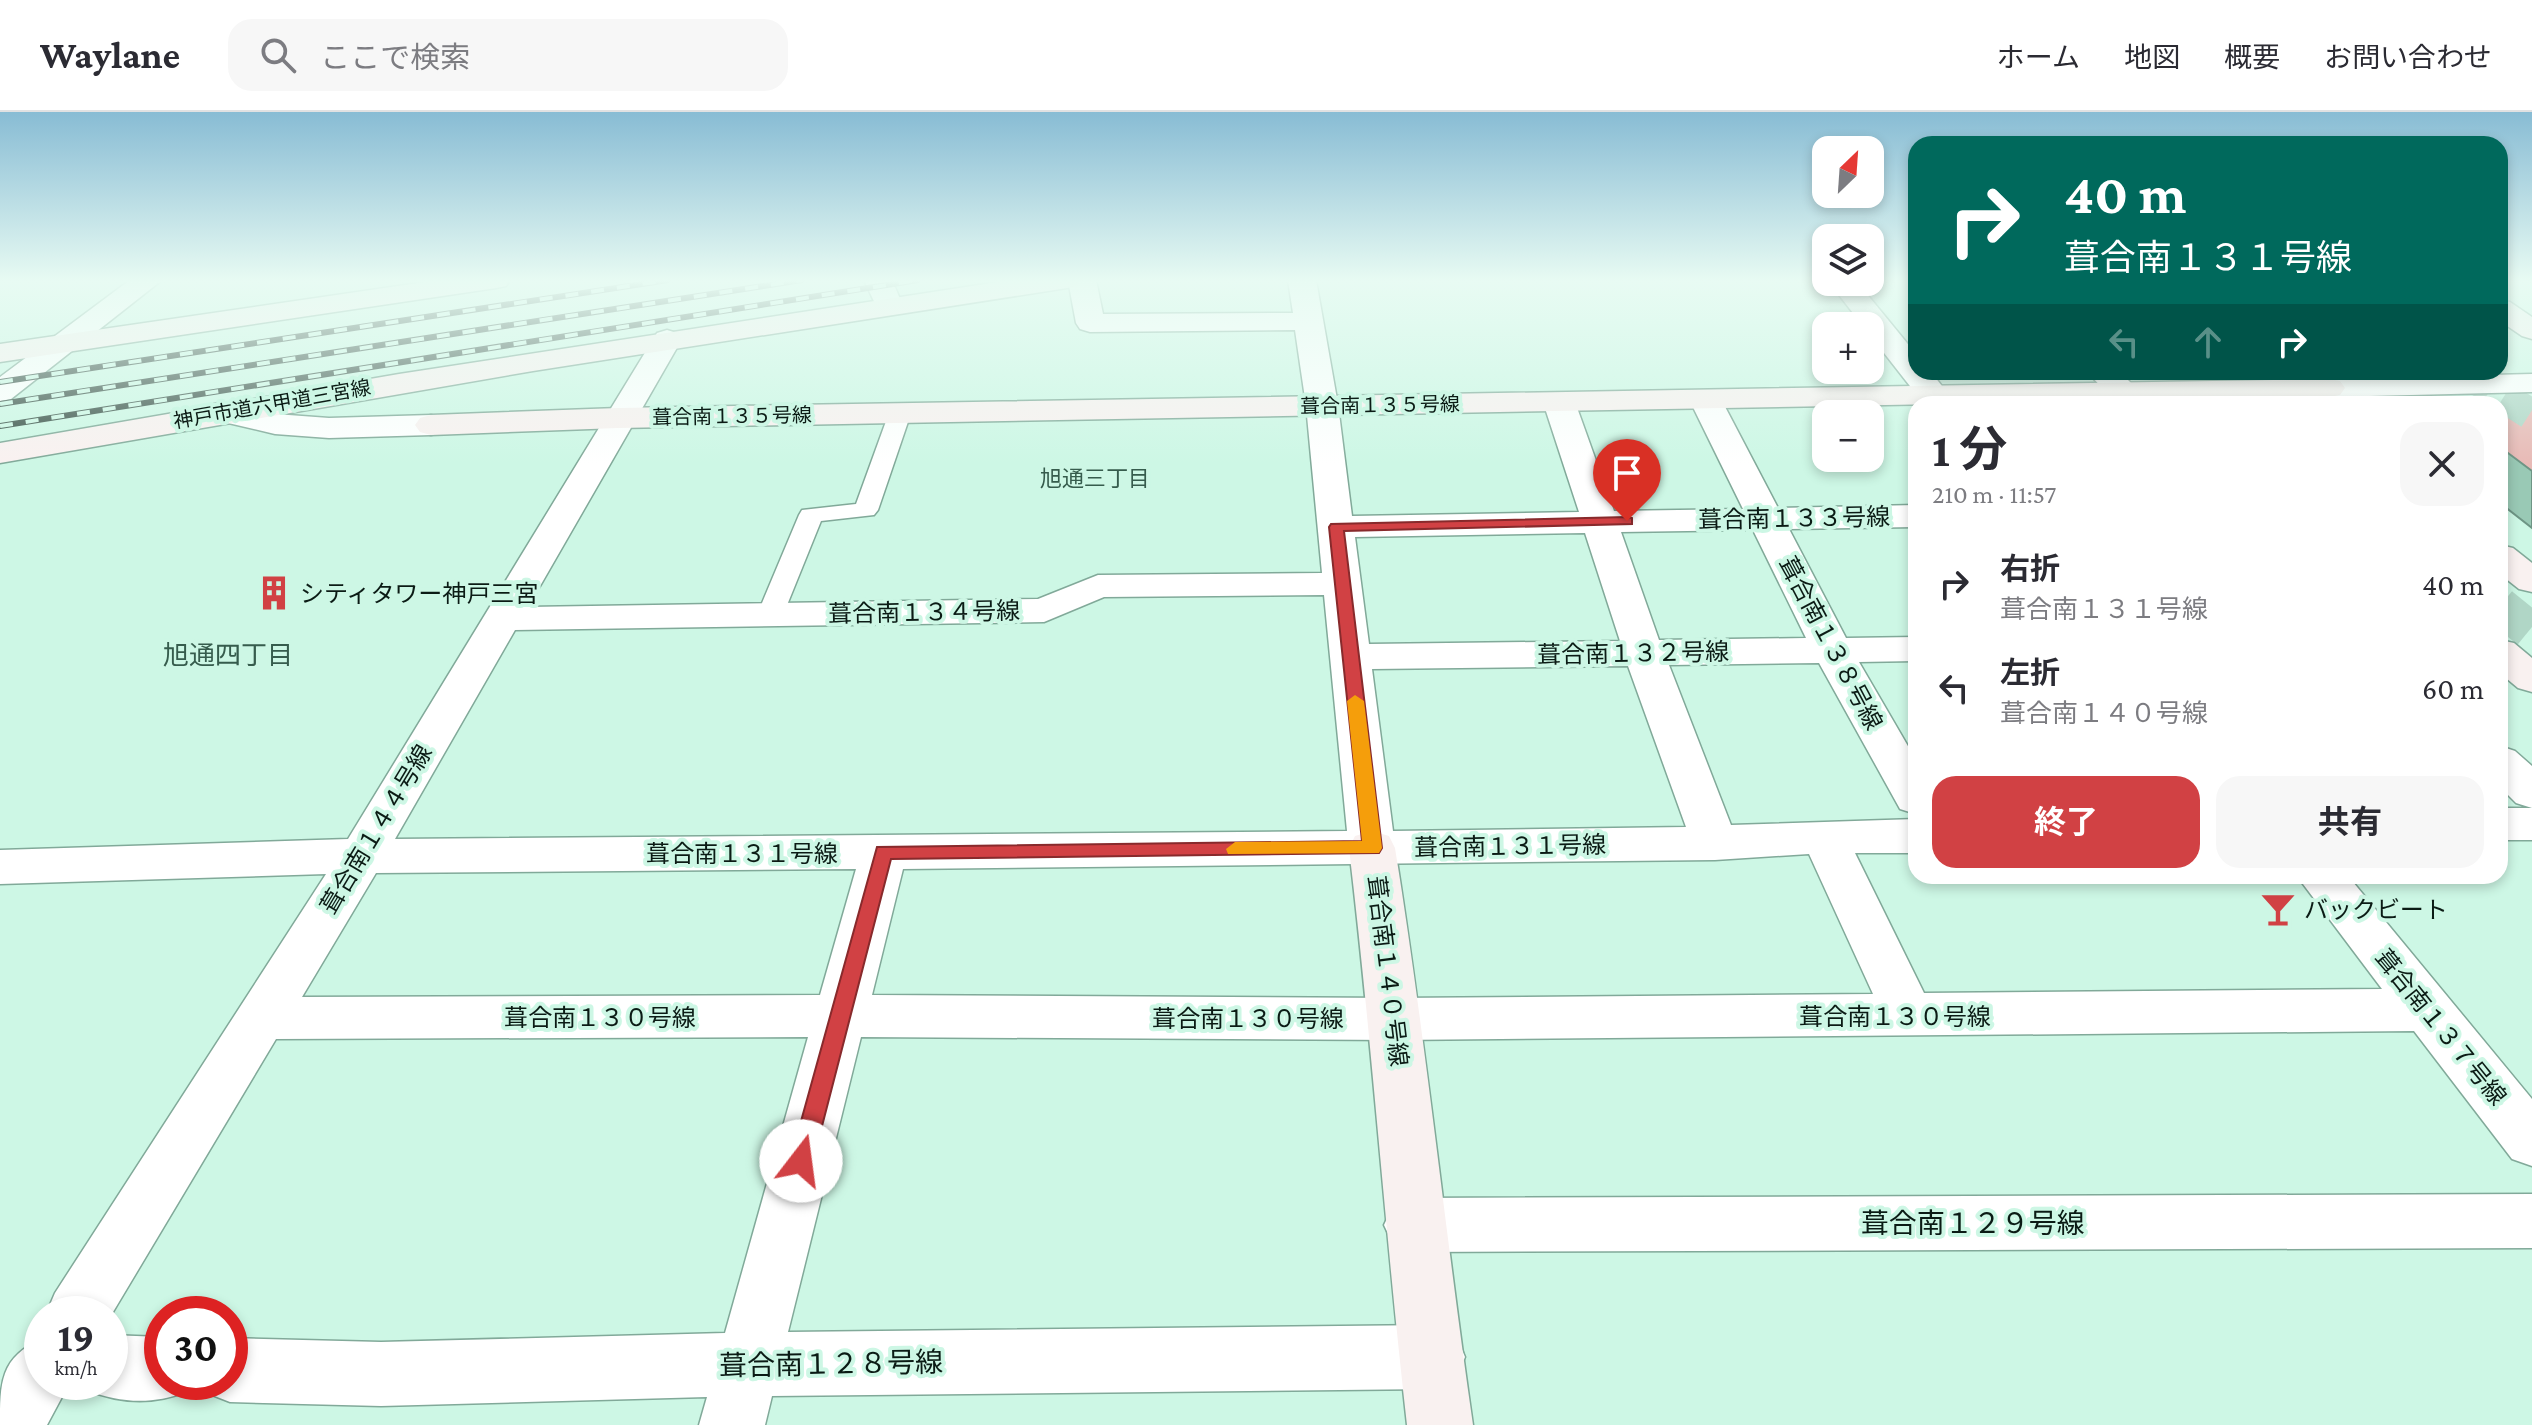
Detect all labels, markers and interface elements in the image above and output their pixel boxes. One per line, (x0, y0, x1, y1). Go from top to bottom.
search box (228, 19, 788, 91)
icon: search (256, 33, 300, 77)
text: Waylane (40, 34, 180, 76)
text: ここで検索 (320, 41, 470, 74)
text: ホーム (1997, 42, 2080, 73)
text: 地図 (2124, 42, 2180, 73)
text: 概要 (2224, 42, 2280, 73)
text: お問い合わせ (2324, 42, 2492, 73)
north arrow (1812, 136, 1884, 208)
map controls (1812, 136, 1884, 472)
text: 40 m (2064, 163, 2186, 225)
icon: right (1932, 168, 2036, 272)
button: layers (1812, 224, 1884, 296)
text: 葺合南１３１号線 (2064, 238, 2352, 278)
button: + (1812, 312, 1884, 384)
icon: left (2102, 320, 2146, 364)
icon: ahead (2186, 320, 2230, 364)
icon: right (2270, 320, 2314, 364)
street label: 神戸市道六甲道三宮線 (172, 376, 372, 432)
street label: 葺合南１３５号線 (1300, 393, 1460, 417)
button: − (1812, 400, 1884, 472)
street label: 葺合南１３５号線 (652, 404, 812, 428)
button: close (2400, 422, 2484, 506)
text: 1 分 (1932, 423, 2007, 476)
pin (1593, 439, 1661, 521)
icon: arrive (1605, 451, 1649, 495)
district label: 旭通三丁目 (1040, 466, 1150, 491)
text: 210 m · 11:57 (1932, 480, 2056, 509)
street label: 葺合南１３３号線 (1698, 503, 1890, 533)
street label: 葺合南１３８号線 (1774, 552, 1888, 734)
text: 右折 (2000, 552, 2060, 585)
icon: right (1932, 562, 1976, 606)
text: 40 m (2422, 568, 2484, 601)
building icon: シティタワー神戸三宮 (255, 574, 293, 612)
place label: シティタワー神戸三宮 (300, 580, 539, 607)
text: 葺合南１３１号線 (2000, 595, 2208, 624)
street label: 葺合南１３４号線 (828, 597, 1020, 627)
street label: 葺合南１３２号線 (1537, 638, 1729, 668)
district label: 旭通四丁目 (163, 641, 293, 670)
text: 左折 (2000, 656, 2060, 689)
icon: left (1932, 666, 1976, 710)
text: 60 m (2422, 672, 2484, 705)
text: 葺合南１４０号線 (2000, 699, 2208, 728)
street label: 葺合南１４４号線 (315, 740, 437, 918)
button: 終了 (1932, 776, 2200, 868)
button: 共有 (2216, 776, 2484, 868)
street label: 葺合南１３１号線 (1414, 831, 1606, 861)
street label: 葺合南１３１号線 (646, 840, 838, 867)
street label: 葺合南１４０号線 (1363, 874, 1413, 1068)
bar icon: バックビート (2259, 890, 2297, 928)
place label: バックビート (2304, 896, 2448, 923)
street label: 葺合南１３７号線 (2370, 944, 2512, 1110)
street label: 葺合南１３０号線 (1799, 1003, 1991, 1030)
street label: 葺合南１３０号線 (504, 1004, 696, 1031)
street label: 葺合南１３０号線 (1152, 1005, 1344, 1032)
position arrow (759, 1119, 843, 1203)
street label: 葺合南１２９号線 (1861, 1208, 2085, 1239)
speed limit sign: 30 (144, 1296, 248, 1400)
text: 19 (58, 1315, 94, 1360)
street label: 葺合南１２８号線 (719, 1347, 943, 1381)
text: km/h (54, 1357, 98, 1379)

